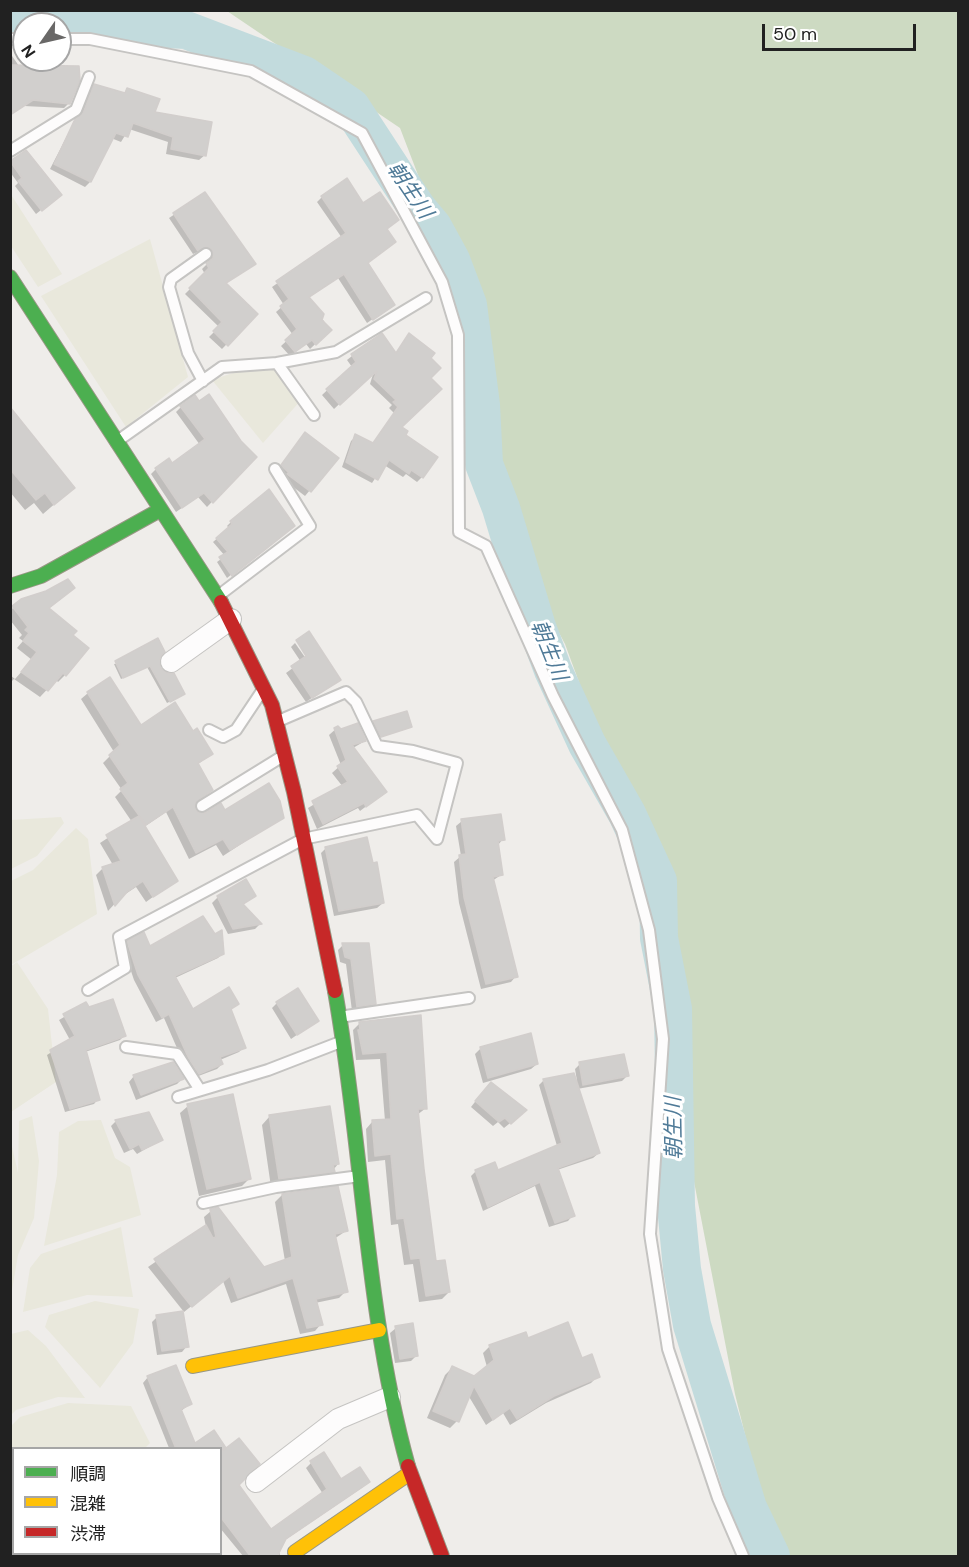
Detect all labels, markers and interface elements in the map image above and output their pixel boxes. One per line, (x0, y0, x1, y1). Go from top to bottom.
north arrow (12, 12, 72, 72)
scale bar (765, 12, 920, 50)
text: 50 m (773, 22, 817, 46)
text: N (16, 41, 40, 62)
water label: 朝生川 (381, 158, 437, 224)
water label: 朝生川 (525, 617, 571, 685)
water label: 朝生川 (662, 1096, 688, 1160)
legend (12, 1447, 222, 1555)
text: 順調 (70, 1462, 106, 1486)
text: 混雑 (70, 1492, 106, 1516)
text: 渋滞 (70, 1522, 106, 1546)

